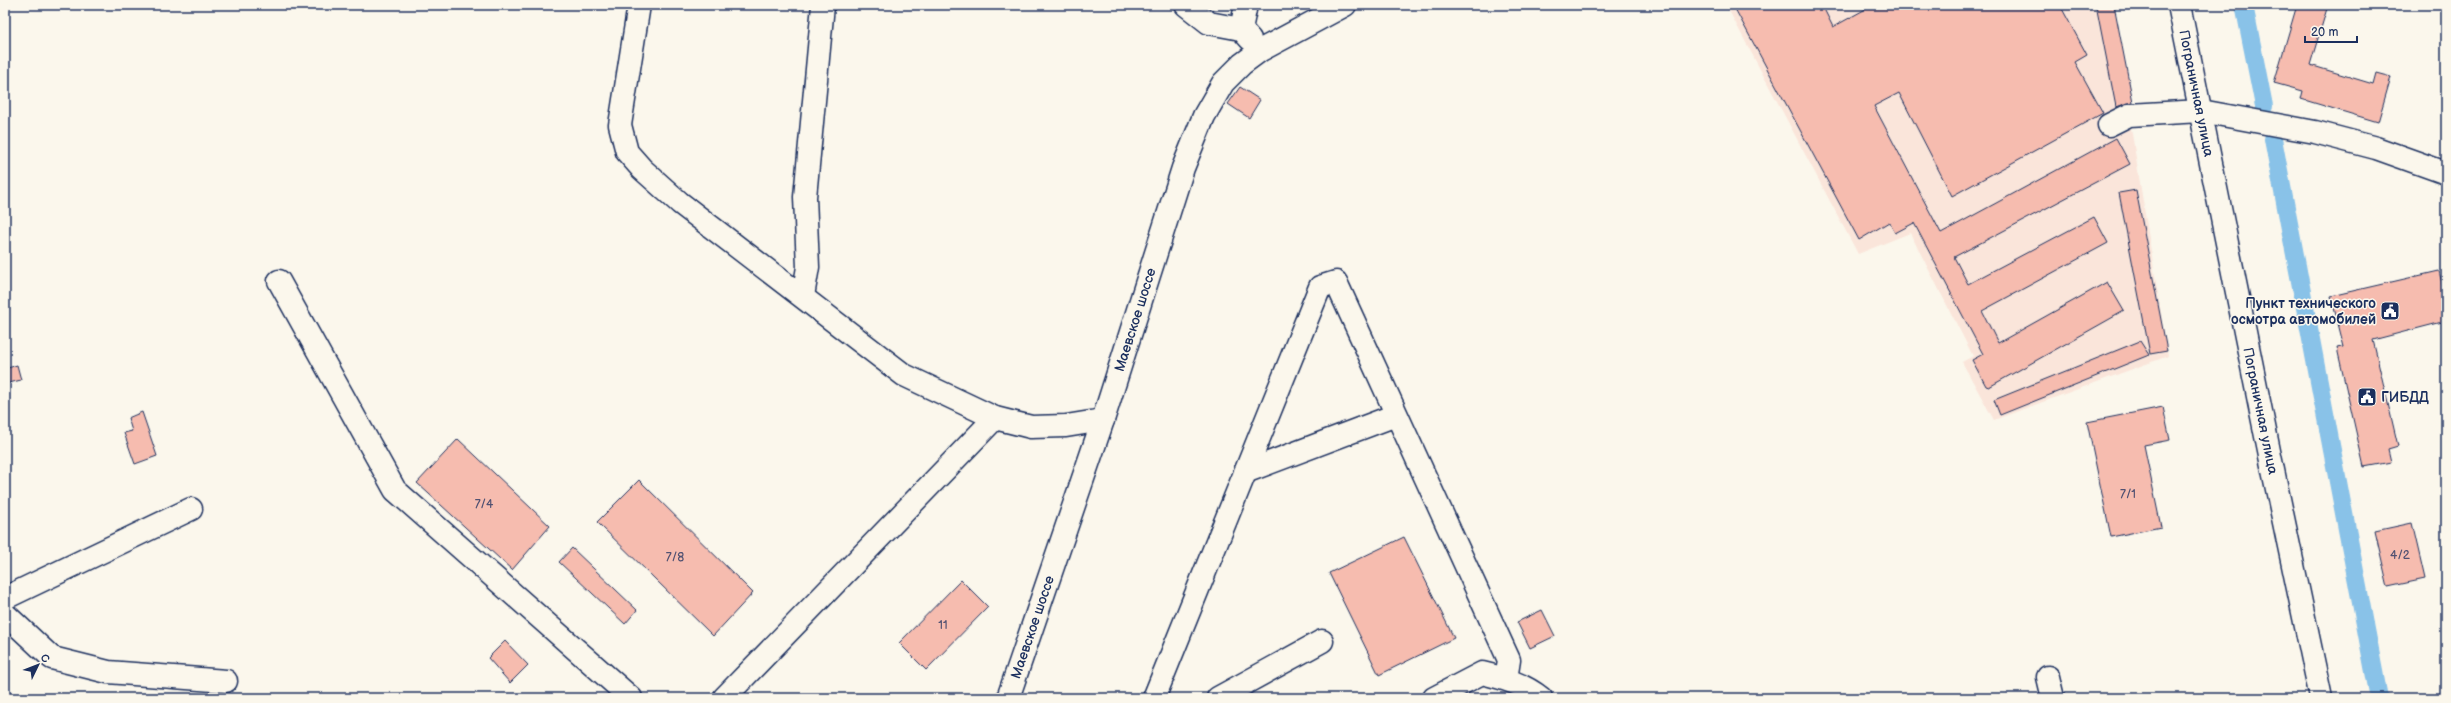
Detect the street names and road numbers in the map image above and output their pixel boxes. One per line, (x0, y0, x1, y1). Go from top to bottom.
street label: Пограничная улица (2176, 28, 2218, 159)
street label: Маевское шоссе (1110, 266, 1159, 374)
street label: Пограничная улица (2240, 346, 2282, 476)
street label: Маевское шоссе (1007, 573, 1058, 681)

